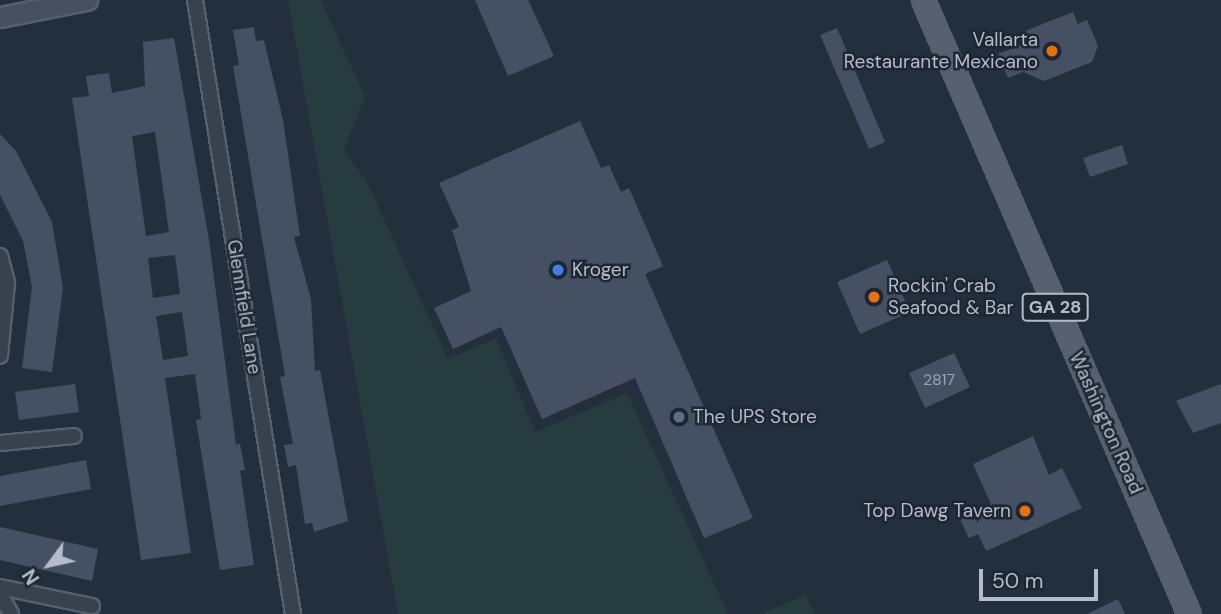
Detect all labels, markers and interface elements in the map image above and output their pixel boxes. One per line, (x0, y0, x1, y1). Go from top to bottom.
place label: Vallarta Restaurante Mexicano (844, 29, 1038, 73)
marker: Vallarta Restaurante Mexicano (1044, 43, 1060, 59)
street label: Glennfield Lane (222, 238, 266, 376)
place label: Kroger (572, 259, 629, 281)
marker: Kroger (550, 262, 566, 278)
place label: Rockin' Crab Seafood & Bar (888, 275, 1014, 319)
marker: Rockin' Crab Seafood & Bar (866, 289, 882, 305)
road number: GA 28 (1020, 292, 1090, 321)
street label: Washington Road (1064, 348, 1148, 498)
house number: 2817 (923, 370, 955, 390)
place label: The UPS Store (693, 406, 817, 428)
marker: The UPS Store (671, 409, 687, 425)
place label: Top Dawg Tavern (863, 500, 1011, 522)
marker: Top Dawg Tavern (1017, 503, 1033, 519)
north arrow (14, 530, 84, 600)
scale bar (983, 554, 1102, 598)
text: N (17, 564, 45, 589)
text: 50 m (992, 567, 1043, 595)

